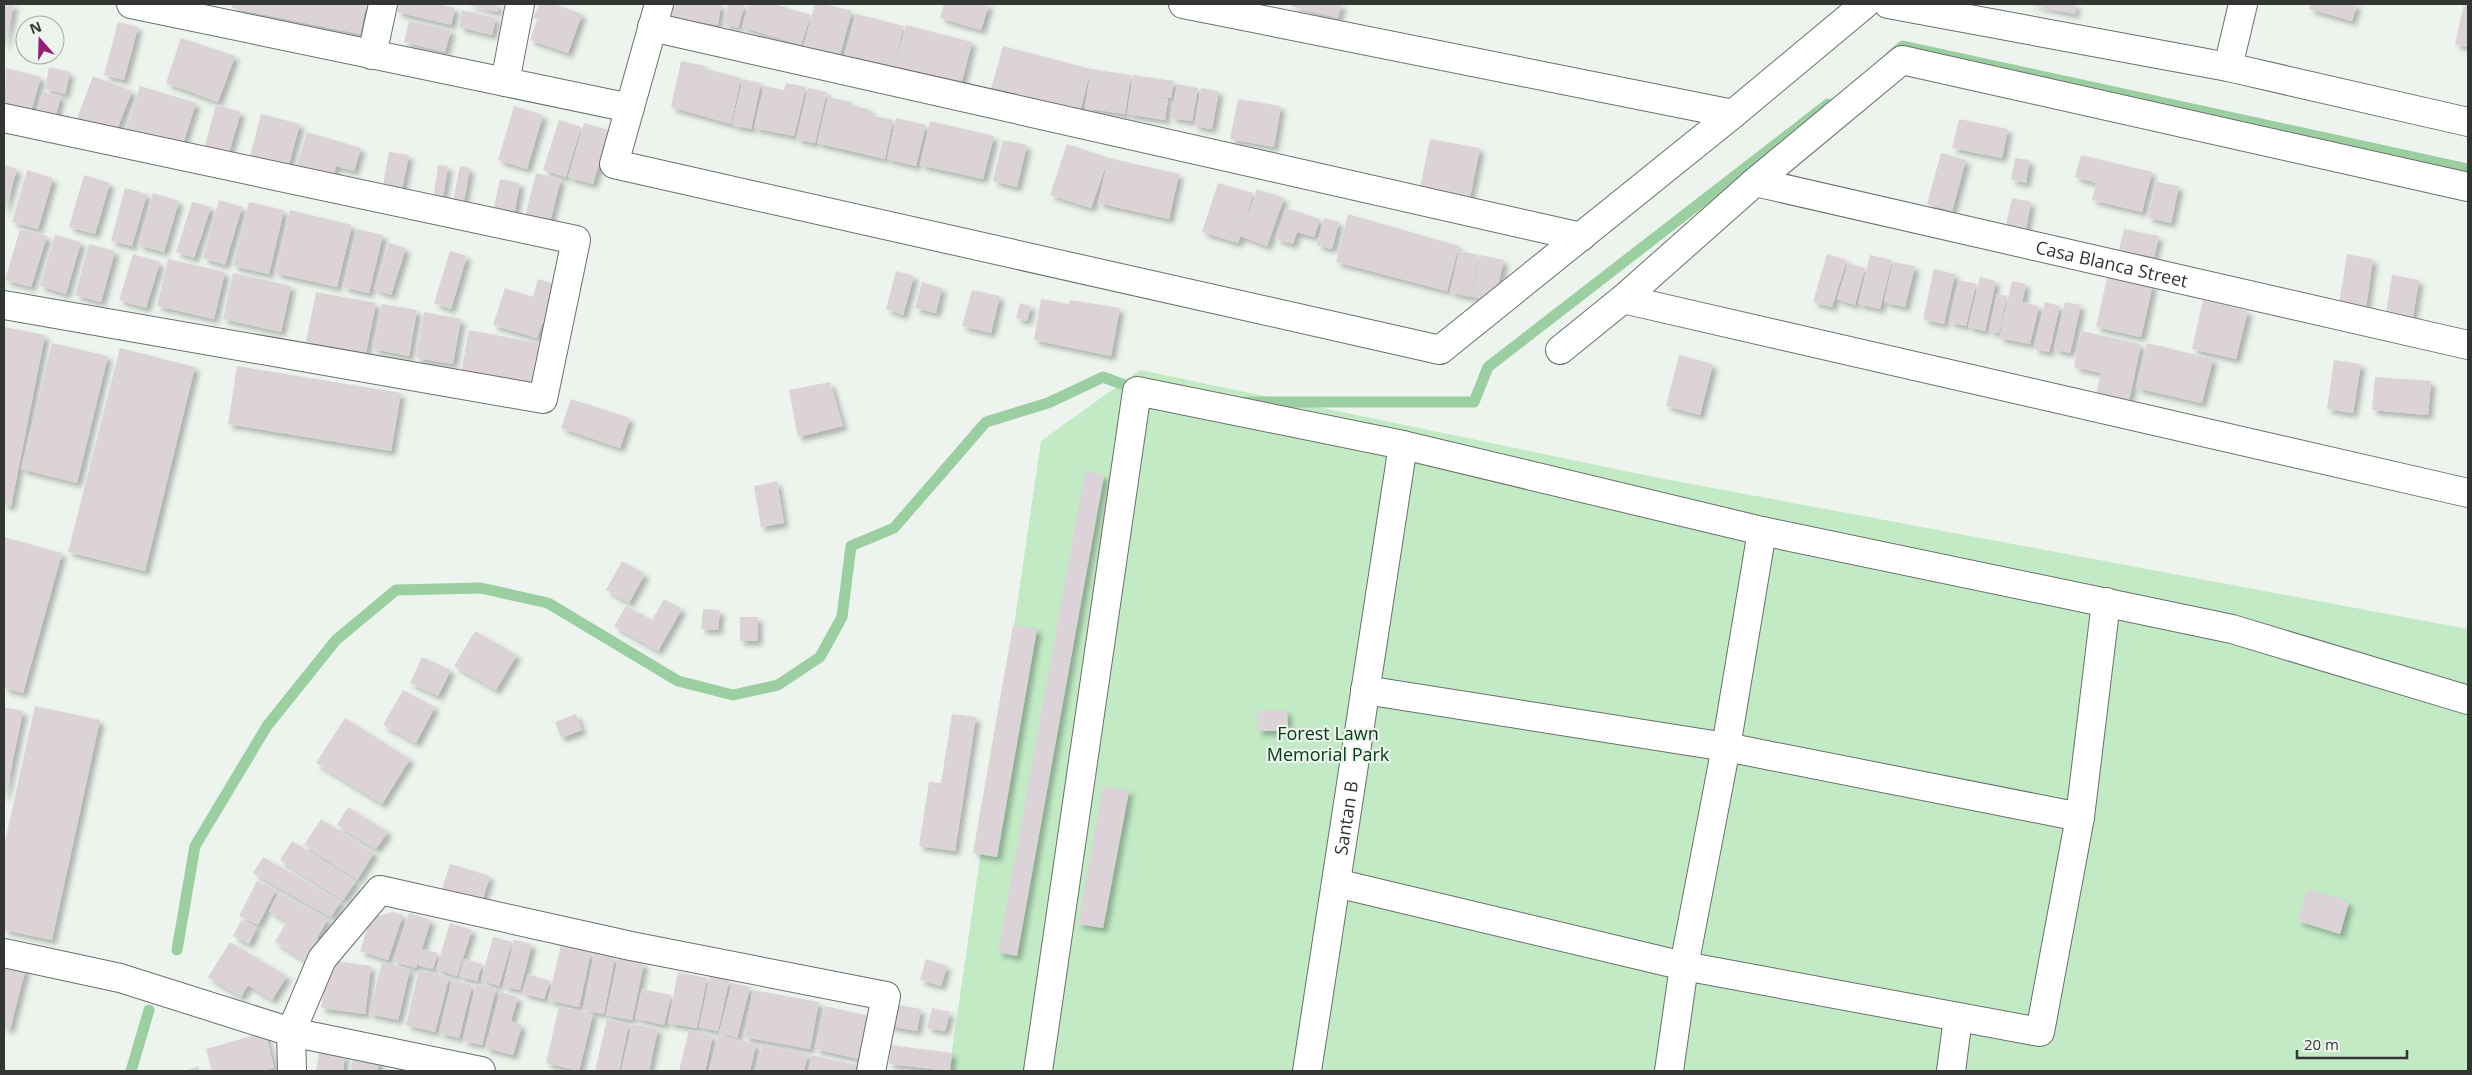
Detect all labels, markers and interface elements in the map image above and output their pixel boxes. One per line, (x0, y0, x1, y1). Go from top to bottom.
north arrow (15, 15, 65, 65)
text: N (27, 16, 44, 38)
street label: Casa Blanca Street (2033, 235, 2190, 293)
park label: Forest Lawn Memorial Park (1267, 721, 1390, 766)
street label: Santan B (1328, 779, 1363, 857)
scale bar (2297, 1028, 2407, 1060)
text: 20 m (2304, 1034, 2339, 1054)

